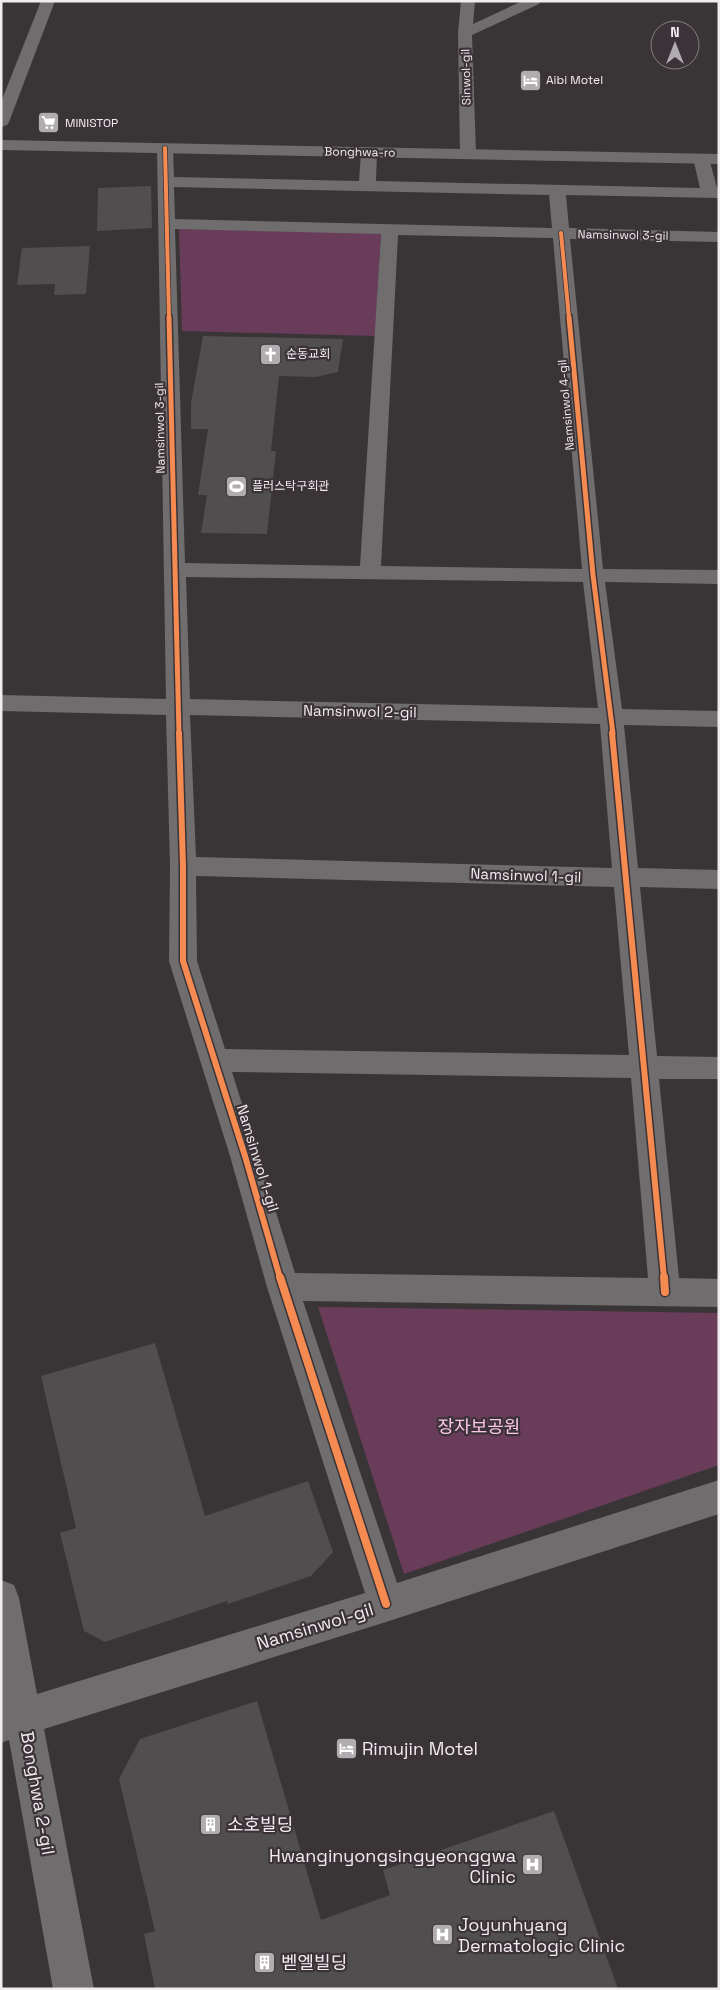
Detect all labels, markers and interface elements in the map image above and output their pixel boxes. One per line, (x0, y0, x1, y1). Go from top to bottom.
north arrow (650, 20, 700, 70)
text: N (670, 23, 680, 41)
street label: Sinwol-gil (458, 49, 474, 105)
hotel icon: Aibi Motel (518, 68, 542, 92)
place label: Aibi Motel (546, 72, 603, 88)
supermarket icon: MINISTOP (37, 111, 61, 135)
place label: MINISTOP (65, 115, 118, 131)
street label: Bonghwa-ro (324, 143, 396, 161)
street label: Namsinwol 3-gil (577, 226, 669, 244)
church icon: 순동교회 (258, 342, 282, 366)
place label: 순동교회 (286, 346, 330, 362)
street label: Namsinwol 4-gil (554, 359, 578, 451)
street label: Namsinwol 3-gil (151, 382, 169, 474)
sports icon: 플러스탁구회관 (224, 474, 248, 498)
place label: 플러스탁구회관 (252, 478, 329, 494)
street label: Namsinwol 2-gil (303, 701, 417, 721)
street label: Namsinwol 1-gil (470, 864, 582, 886)
street label: Namsinwol 1-gil (233, 1102, 283, 1214)
park label: 장자보공원 (438, 1415, 520, 1438)
street label: Namsinwol-gil (254, 1597, 376, 1655)
street label: Bonghwa 2-gil (16, 1729, 60, 1857)
hotel icon: Rimujin Motel (334, 1736, 358, 1760)
place label: Rimujin Motel (362, 1737, 478, 1760)
building icon: 소호빌딩 (199, 1812, 223, 1836)
place label: 소호빌딩 (227, 1813, 293, 1836)
place label: Hwanginyongsingyeonggwa Clinic (269, 1844, 516, 1888)
hospital icon: Hwanginyongsingyeonggwa Clinic (520, 1853, 544, 1877)
place label: Joyunhyang Dermatologic Clinic (458, 1913, 625, 1957)
hospital icon: Joyunhyang Dermatologic Clinic (430, 1922, 454, 1946)
building icon: 벧엘빌딩 (253, 1950, 277, 1974)
place label: 벧엘빌딩 (281, 1951, 347, 1974)

